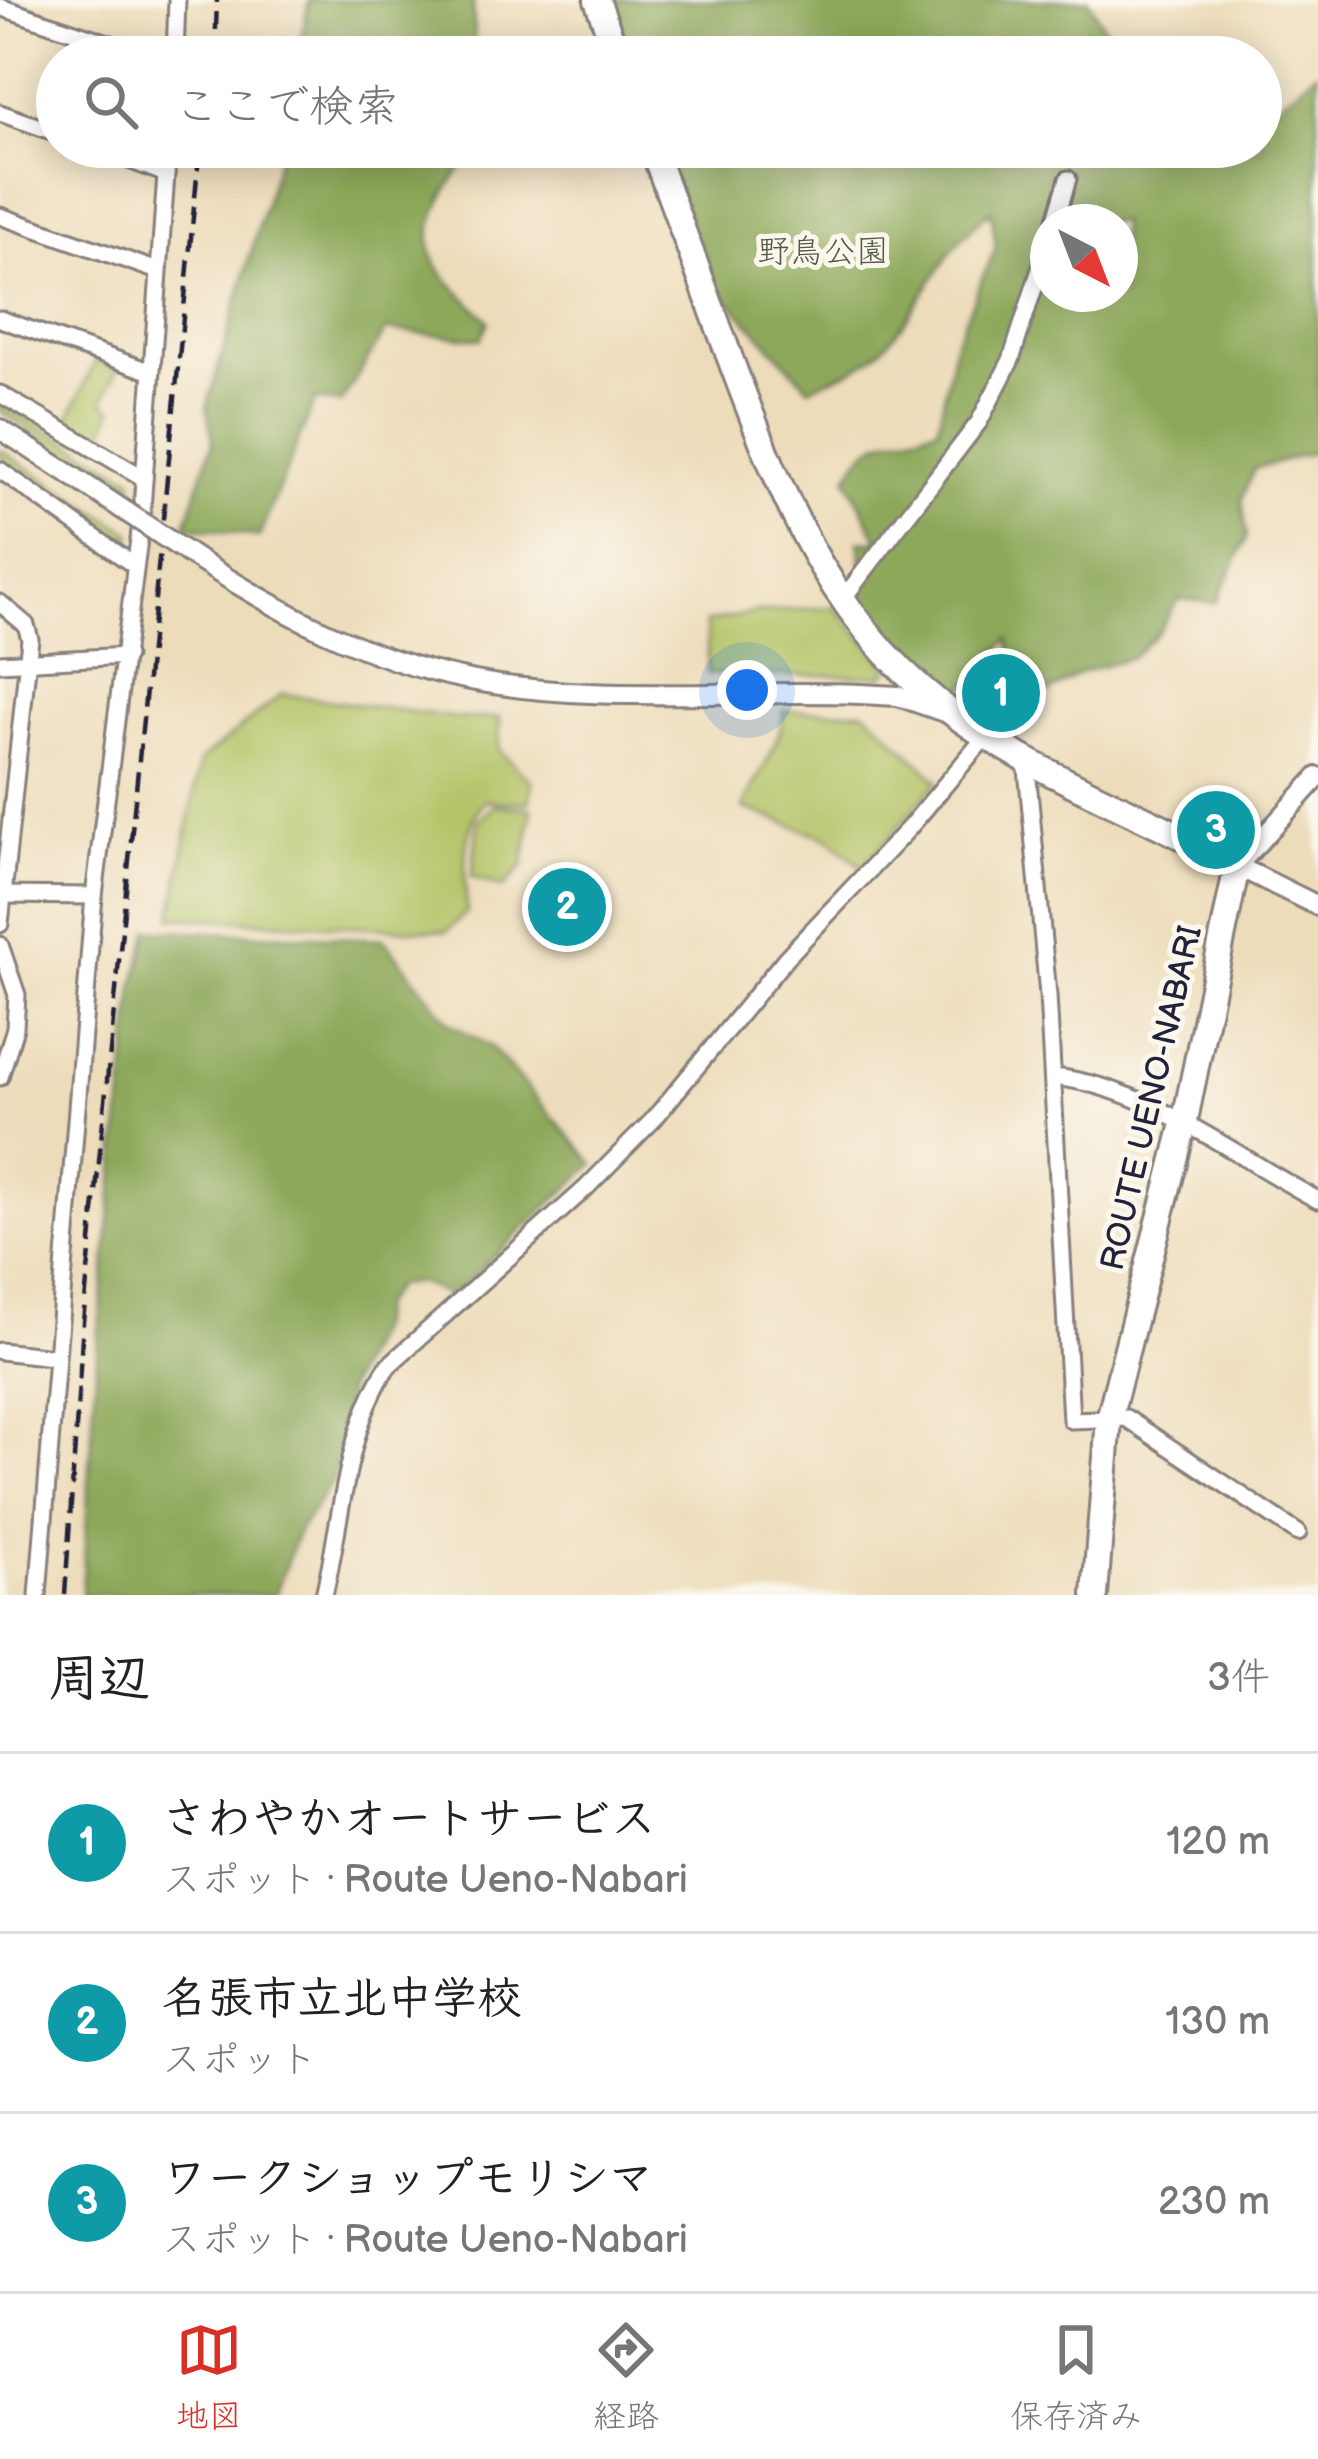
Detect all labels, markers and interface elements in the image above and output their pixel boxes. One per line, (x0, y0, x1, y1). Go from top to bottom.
search box (36, 36, 1282, 168)
icon: search (78, 69, 144, 135)
text: ここで検索 (174, 80, 399, 135)
north arrow (1030, 204, 1138, 312)
park label: 野鳥公園 (757, 232, 889, 272)
pin: 1 (962, 648, 1040, 738)
your location (717, 660, 777, 720)
pin: 3 (1177, 785, 1255, 875)
pin: 2 (528, 862, 606, 952)
street label: ROUTE UENO-NABARI (1093, 922, 1211, 1274)
text: 周辺 (48, 1649, 150, 1710)
text: 3件 (1207, 1655, 1270, 1702)
text: さわやかオートサービス (162, 1792, 656, 1847)
text: 1 (79, 1819, 95, 1866)
text: 120 m (1166, 1819, 1270, 1866)
text: スポット · Route Ueno-Nabari (162, 1857, 688, 1904)
text: 名張市立北中学校 (162, 1972, 522, 2027)
text: 2 (75, 1999, 99, 2046)
text: 130 m (1165, 1999, 1270, 2046)
text: スポット (162, 2037, 318, 2084)
text: ワークショップモリシマ (162, 2152, 653, 2207)
text: 3 (76, 2179, 98, 2226)
text: 230 m (1158, 2179, 1270, 2226)
text: スポット · Route Ueno-Nabari (162, 2217, 688, 2264)
tab: 地図 (176, 2317, 242, 2437)
tab: 経路 (593, 2317, 659, 2437)
tab: 保存済み (1010, 2317, 1142, 2437)

